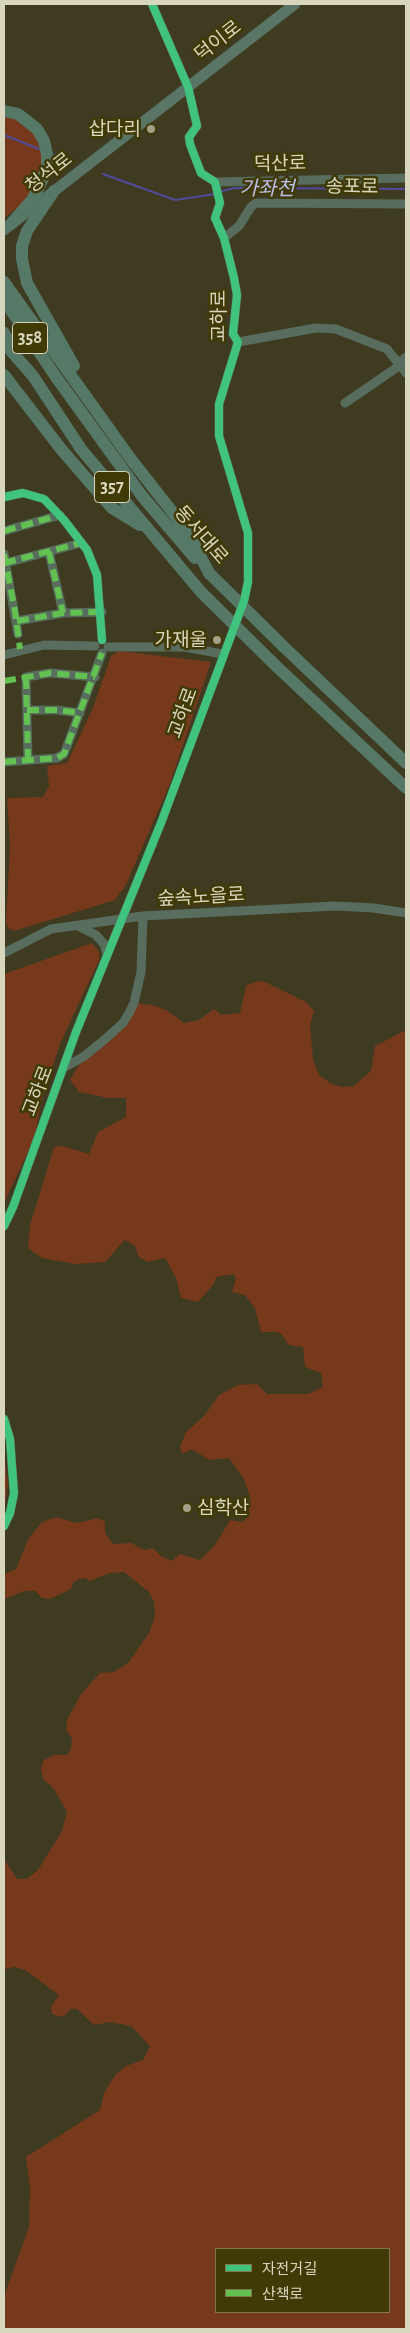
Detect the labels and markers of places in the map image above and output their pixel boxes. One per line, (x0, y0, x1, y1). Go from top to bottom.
place label: 삽다리 (89, 118, 141, 140)
marker: 삽다리 (145, 123, 157, 135)
place label: 가재울 (155, 629, 207, 651)
marker: 가재울 (211, 634, 223, 646)
place label: 심학산 (197, 1497, 249, 1519)
marker: 심학산 (181, 1502, 193, 1514)

